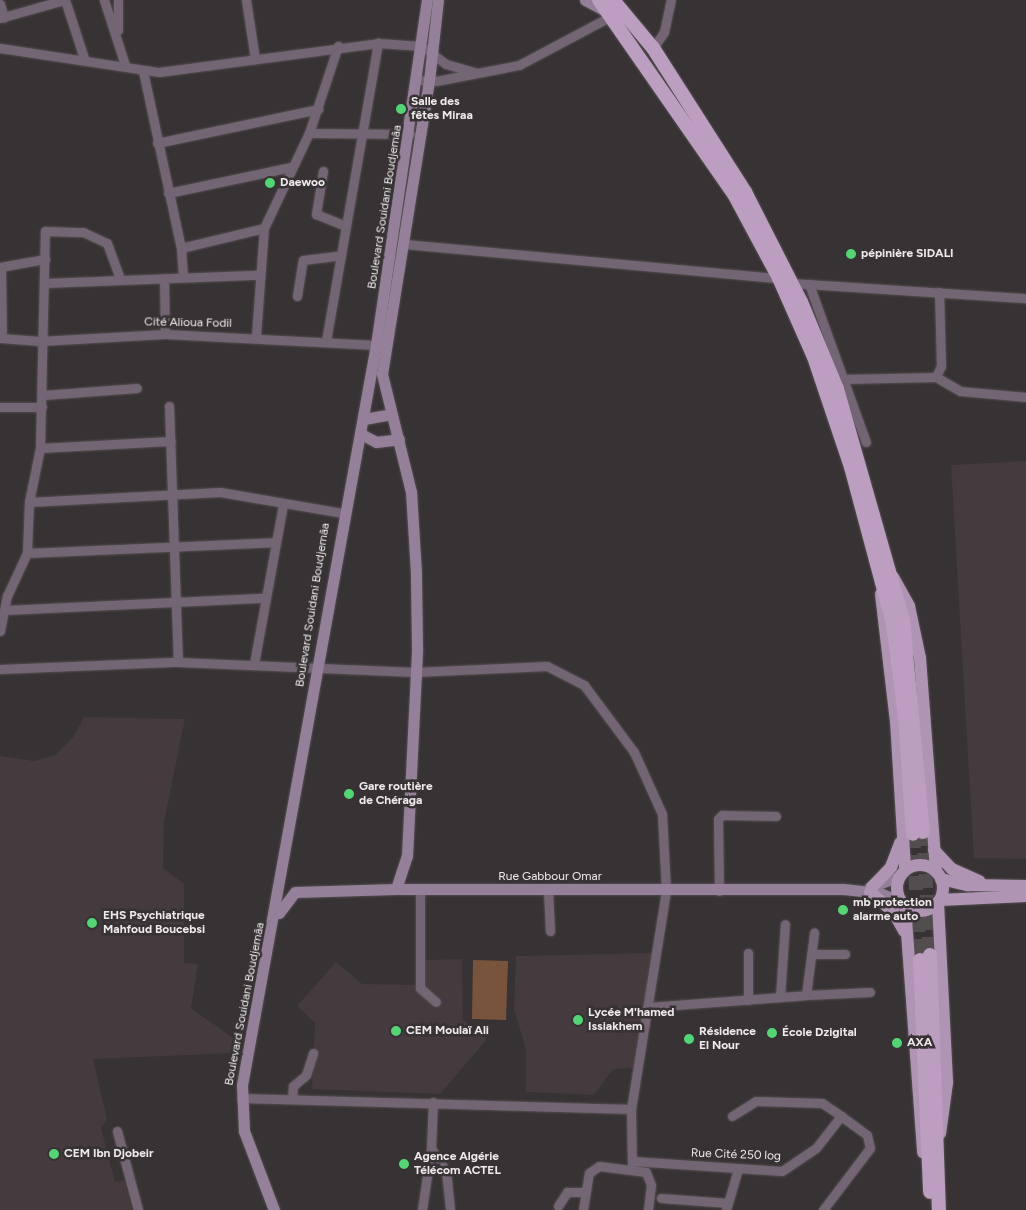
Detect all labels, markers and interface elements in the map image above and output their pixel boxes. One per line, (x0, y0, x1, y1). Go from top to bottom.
place label: Salle des fêtes Miraa (411, 95, 473, 123)
marker: Salle des fêtes Miraa (395, 103, 407, 115)
street label: Boulevard Souidani Boudjemâa (365, 124, 405, 290)
place label: Daewoo (280, 176, 325, 190)
marker: Daewoo (264, 177, 276, 189)
place label: pépinière SIDALI (861, 247, 954, 261)
marker: pépinière SIDALI (845, 248, 857, 260)
street label: Cité Alioua Fodil (144, 315, 232, 331)
street label: Boulevard Souidani Boudjemâa (293, 522, 333, 688)
place label: Gare routière de Chéraga (359, 780, 433, 808)
marker: Gare routière de Chéraga (343, 788, 355, 800)
street label: Rue Gabbour Omar (498, 870, 602, 884)
place label: mb protection alarme auto (853, 896, 932, 924)
marker: mb protection alarme auto (837, 904, 849, 916)
place label: EHS Psychiatrique Mahfoud Boucebsi (103, 909, 205, 937)
marker: EHS Psychiatrique Mahfoud Boucebsi (85, 916, 99, 930)
street label: Boulevard Souidani Boudjemâa (222, 921, 268, 1087)
place label: Lycée M'hamed Issiakhem (588, 1006, 674, 1034)
marker: Lycée M'hamed Issiakhem (572, 1014, 584, 1026)
place label: CEM Moulaï Ali (406, 1024, 489, 1038)
marker: CEM Moulaï Ali (390, 1025, 402, 1037)
place label: Résidence El Nour (699, 1025, 756, 1053)
place label: École Dzigital (782, 1026, 857, 1040)
marker: École Dzigital (766, 1027, 778, 1039)
marker: Résidence El Nour (683, 1033, 695, 1045)
place label: AXA (907, 1036, 932, 1050)
marker: AXA (891, 1037, 903, 1049)
street label: Rue Cité 250 log (691, 1146, 781, 1164)
place label: CEM Ibn Djobeir (64, 1147, 154, 1161)
marker: CEM Ibn Djobeir (48, 1148, 60, 1160)
place label: Agence Algérie Télécom ACTEL (414, 1150, 501, 1178)
marker: Agence Algérie Télécom ACTEL (398, 1158, 410, 1170)

